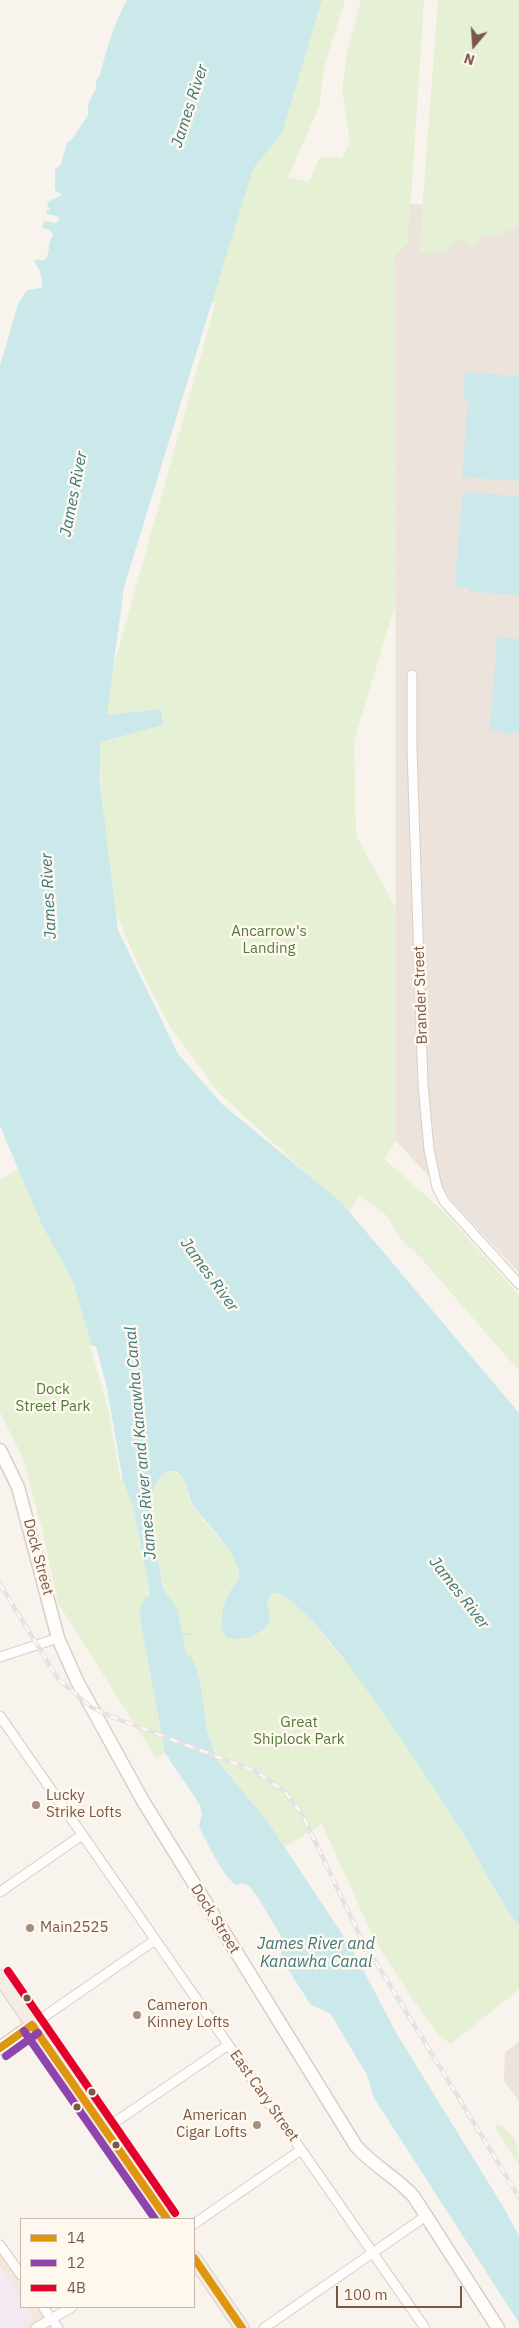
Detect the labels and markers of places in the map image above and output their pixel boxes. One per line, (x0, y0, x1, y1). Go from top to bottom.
place label: Lucky Strike Lofts (46, 1787, 122, 1822)
marker: Lucky Strike Lofts (30, 1799, 42, 1811)
place label: Main2525 (40, 1919, 108, 1937)
marker: Main2525 (24, 1922, 36, 1934)
unlabelled marker (22, 1993, 32, 2003)
place label: Cameron Kinney Lofts (147, 1997, 230, 2032)
marker: Cameron Kinney Lofts (131, 2009, 143, 2021)
unlabelled marker (87, 2087, 97, 2097)
unlabelled marker (72, 2102, 82, 2112)
place label: American Cigar Lofts (176, 2107, 247, 2142)
marker: American Cigar Lofts (251, 2119, 263, 2131)
unlabelled marker (111, 2140, 121, 2150)

